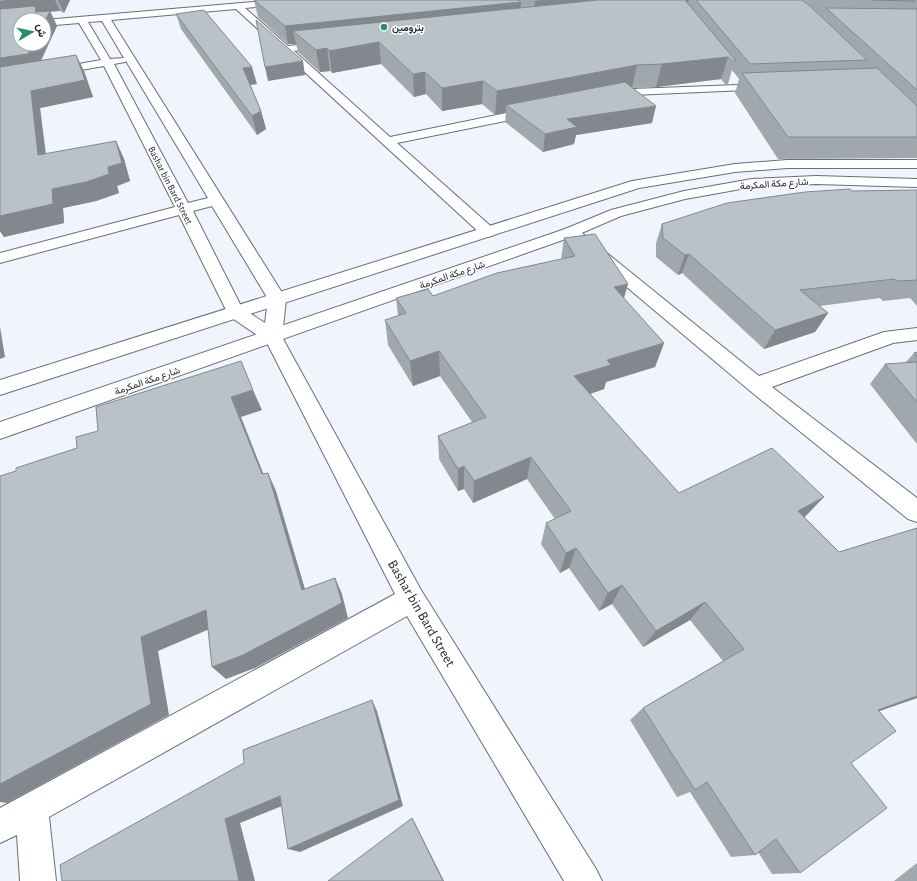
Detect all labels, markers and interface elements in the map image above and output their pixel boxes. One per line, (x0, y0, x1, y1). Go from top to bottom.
north arrow (12, 12, 52, 52)
marker: بترومين (379, 22, 389, 32)
text: ش (34, 23, 48, 38)
place label: بترومين (392, 23, 424, 34)
street label: Bashar bin Bard Street (146, 145, 194, 227)
street label: شارع مكة المكرمة (739, 177, 809, 192)
street label: شارع مكة المكرمة (418, 259, 487, 292)
street label: شارع مكة المكرمة (113, 365, 182, 398)
street label: Bashar bin Bard Street (385, 558, 458, 670)

